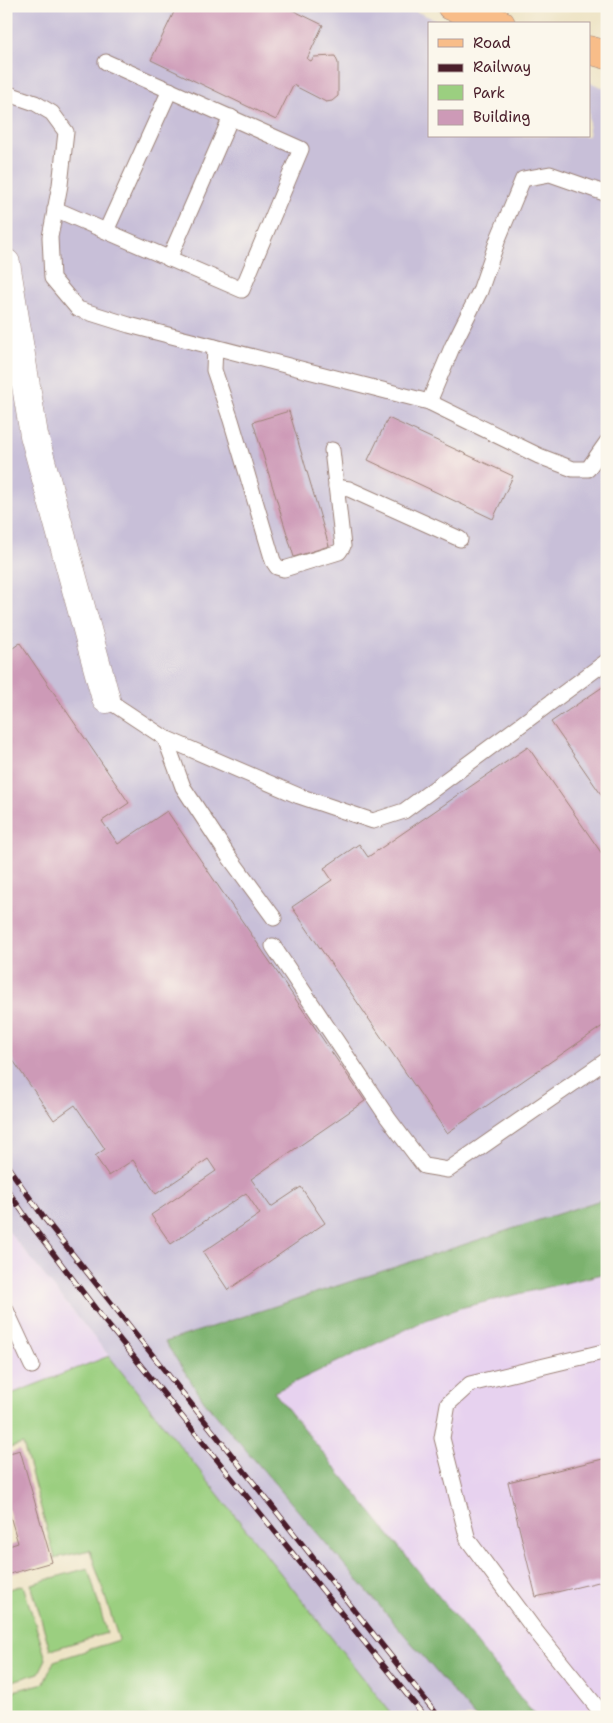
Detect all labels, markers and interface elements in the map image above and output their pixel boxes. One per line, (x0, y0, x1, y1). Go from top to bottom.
legend (428, 22, 590, 138)
text: Road (473, 33, 511, 53)
text: Railway (473, 57, 531, 77)
text: Park (473, 83, 505, 103)
text: Building (473, 107, 530, 127)

